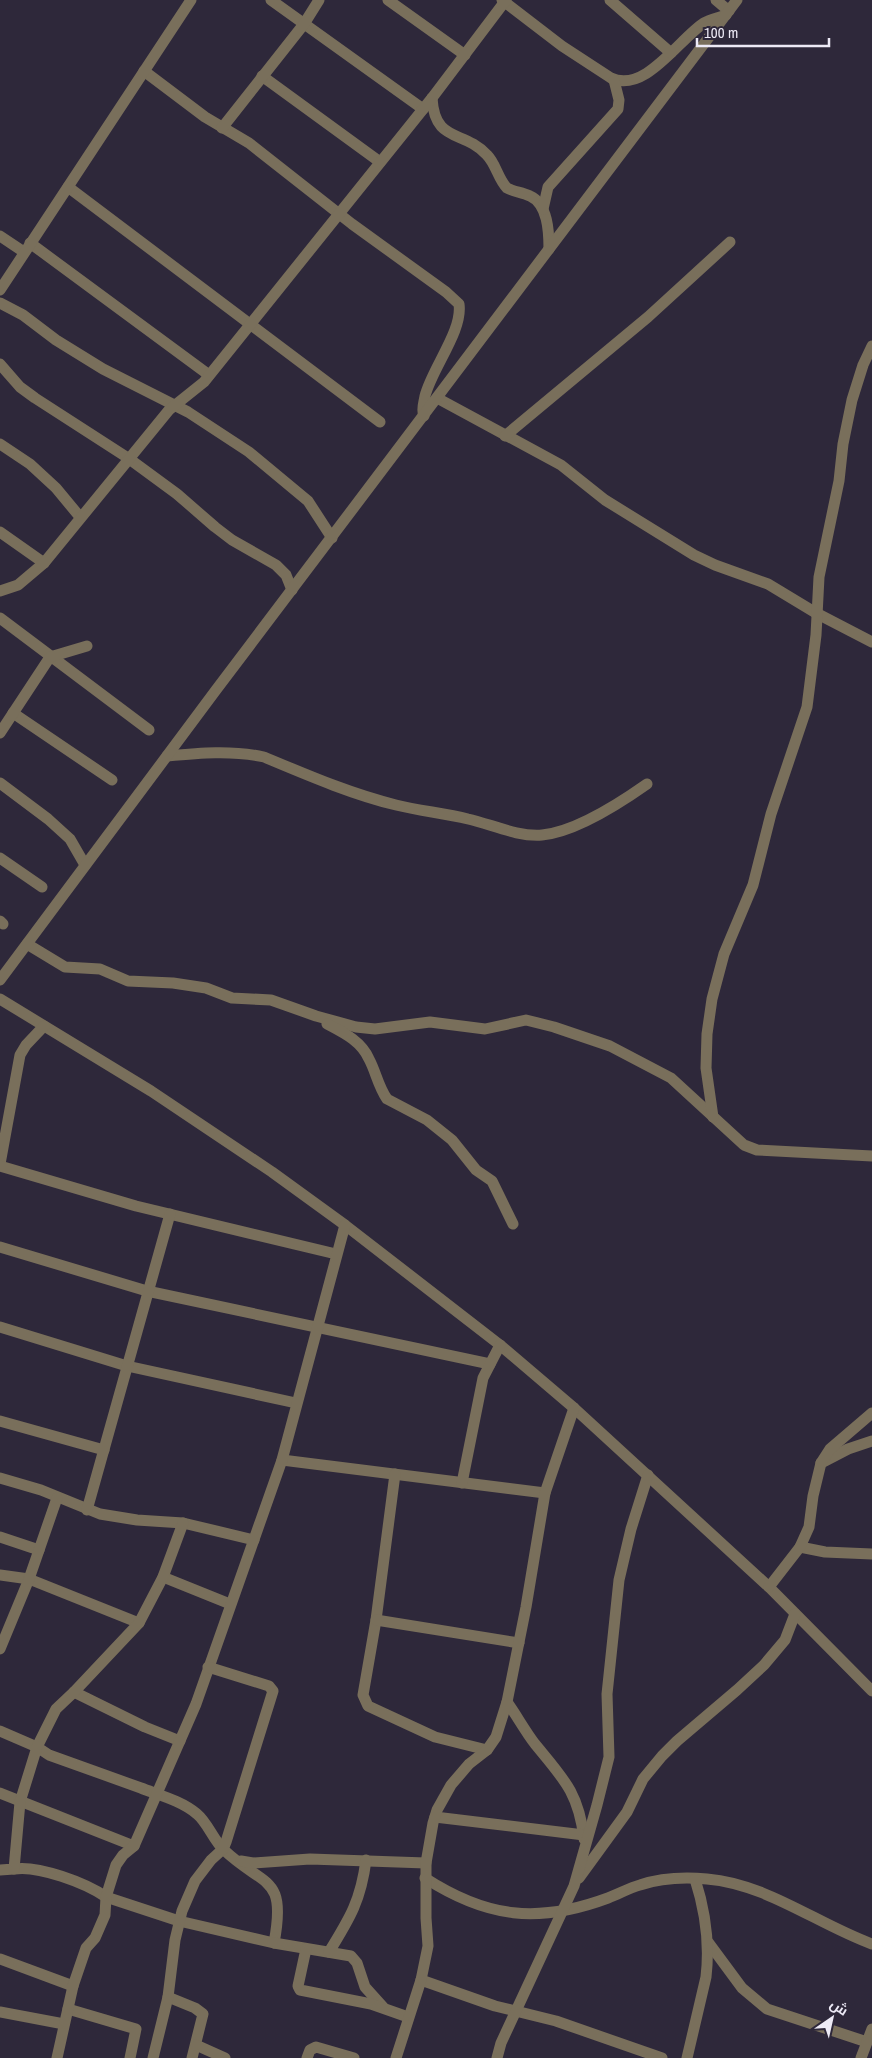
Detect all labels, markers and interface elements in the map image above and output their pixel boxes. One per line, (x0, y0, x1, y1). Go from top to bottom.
scale bar (697, 15, 830, 47)
text: 100 m (704, 22, 738, 43)
north arrow (807, 1993, 857, 2043)
text: ش (827, 1995, 852, 2020)

